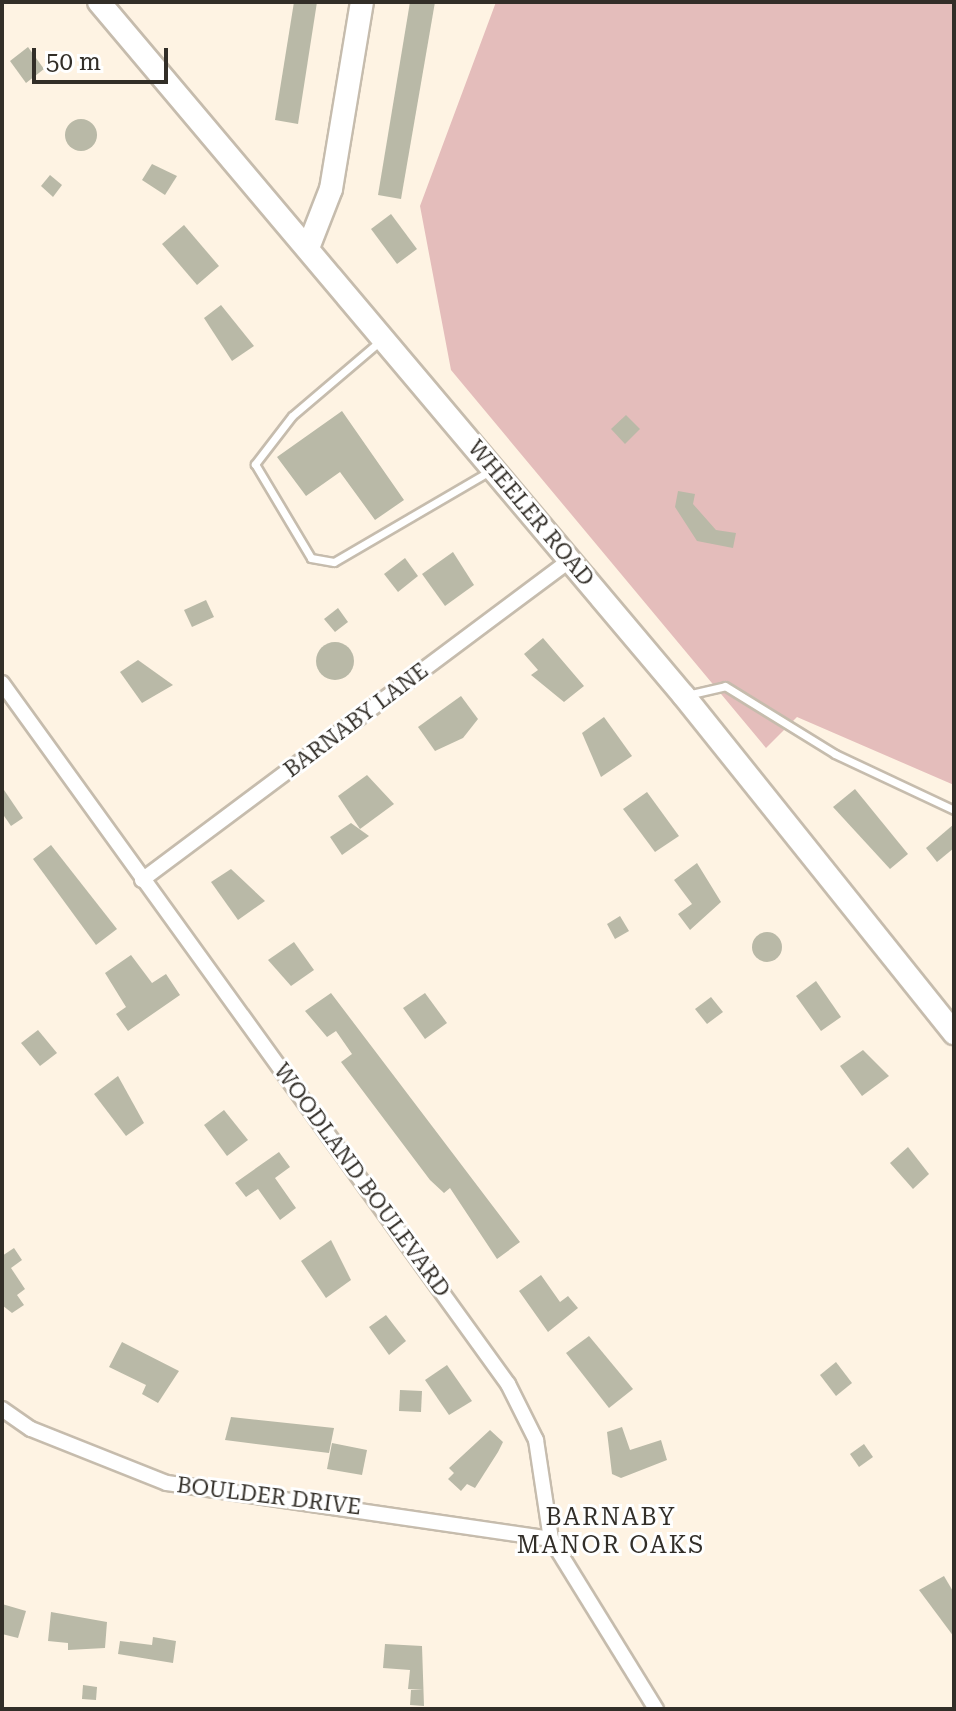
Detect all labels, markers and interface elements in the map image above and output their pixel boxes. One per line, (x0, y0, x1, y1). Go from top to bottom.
scale bar (36, 32, 172, 82)
text: 50 m (46, 48, 101, 76)
street label: WHEELER ROAD (462, 435, 600, 591)
street label: BARNABY LANE (279, 657, 433, 783)
street label: WOODLAND BOULEVARD (268, 1058, 456, 1302)
street label: BOULDER DRIVE (175, 1472, 363, 1520)
district label: BARNABY MANOR OAKS (517, 1504, 705, 1560)

